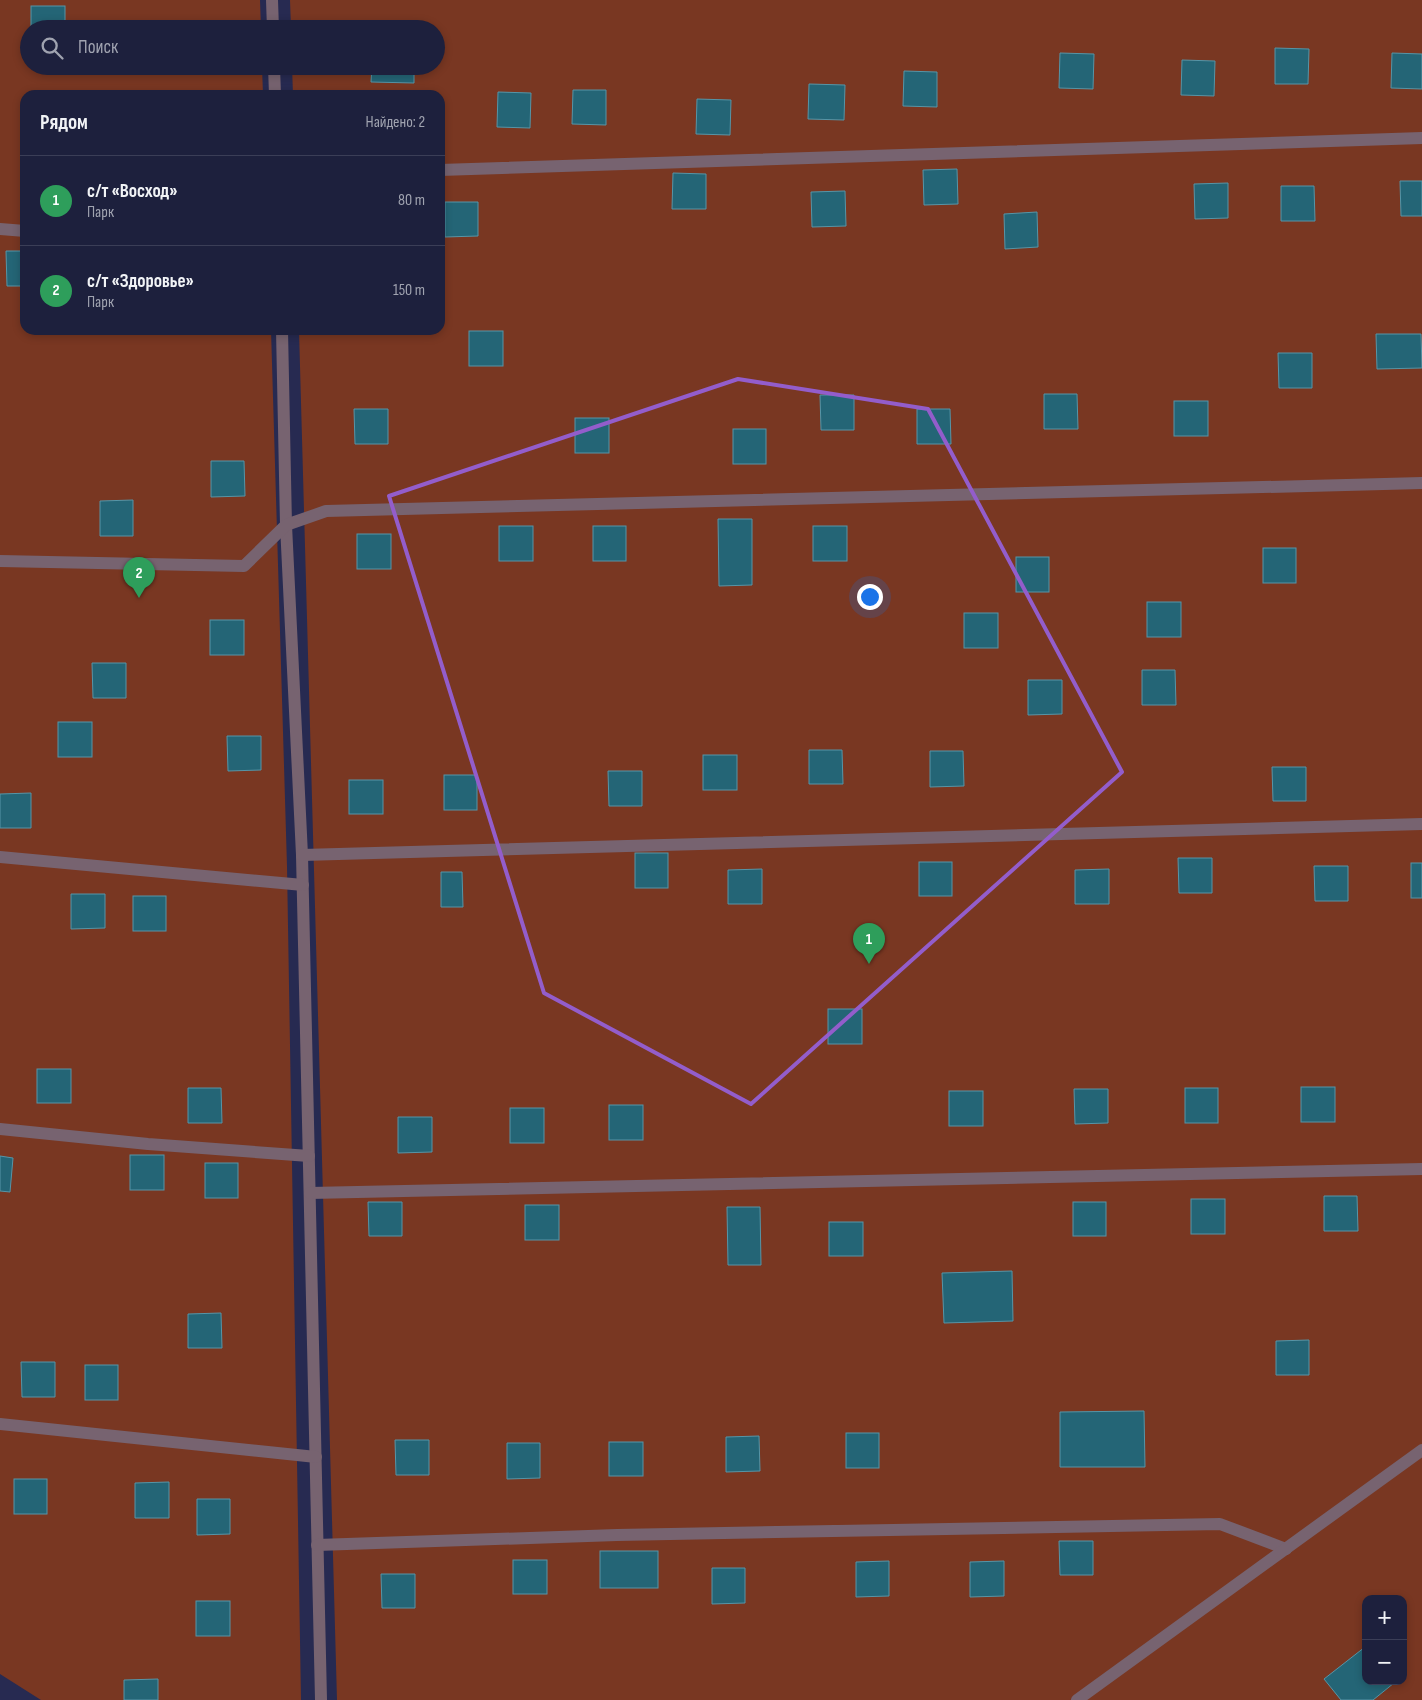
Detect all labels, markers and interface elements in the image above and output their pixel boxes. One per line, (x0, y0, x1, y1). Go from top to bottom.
search box (20, 20, 445, 75)
icon: search (38, 34, 66, 62)
text: Поиск (78, 36, 118, 59)
text: Рядом (40, 110, 88, 135)
text: Найдено: 2 (366, 113, 425, 132)
text: с/т «Восход» (87, 180, 178, 203)
text: 1 (53, 191, 59, 210)
text: 80 m (398, 191, 425, 210)
text: Парк (87, 203, 114, 222)
text: с/т «Здоровье» (87, 270, 194, 293)
text: 2 (52, 281, 60, 300)
text: 150 m (393, 281, 425, 300)
text: Парк (87, 293, 114, 312)
pin: 2 (123, 557, 155, 598)
your location (857, 584, 883, 610)
pin: 1 (853, 923, 885, 964)
map controls (1362, 1595, 1407, 1685)
button: + (1362, 1595, 1407, 1640)
button: − (1362, 1640, 1407, 1685)

